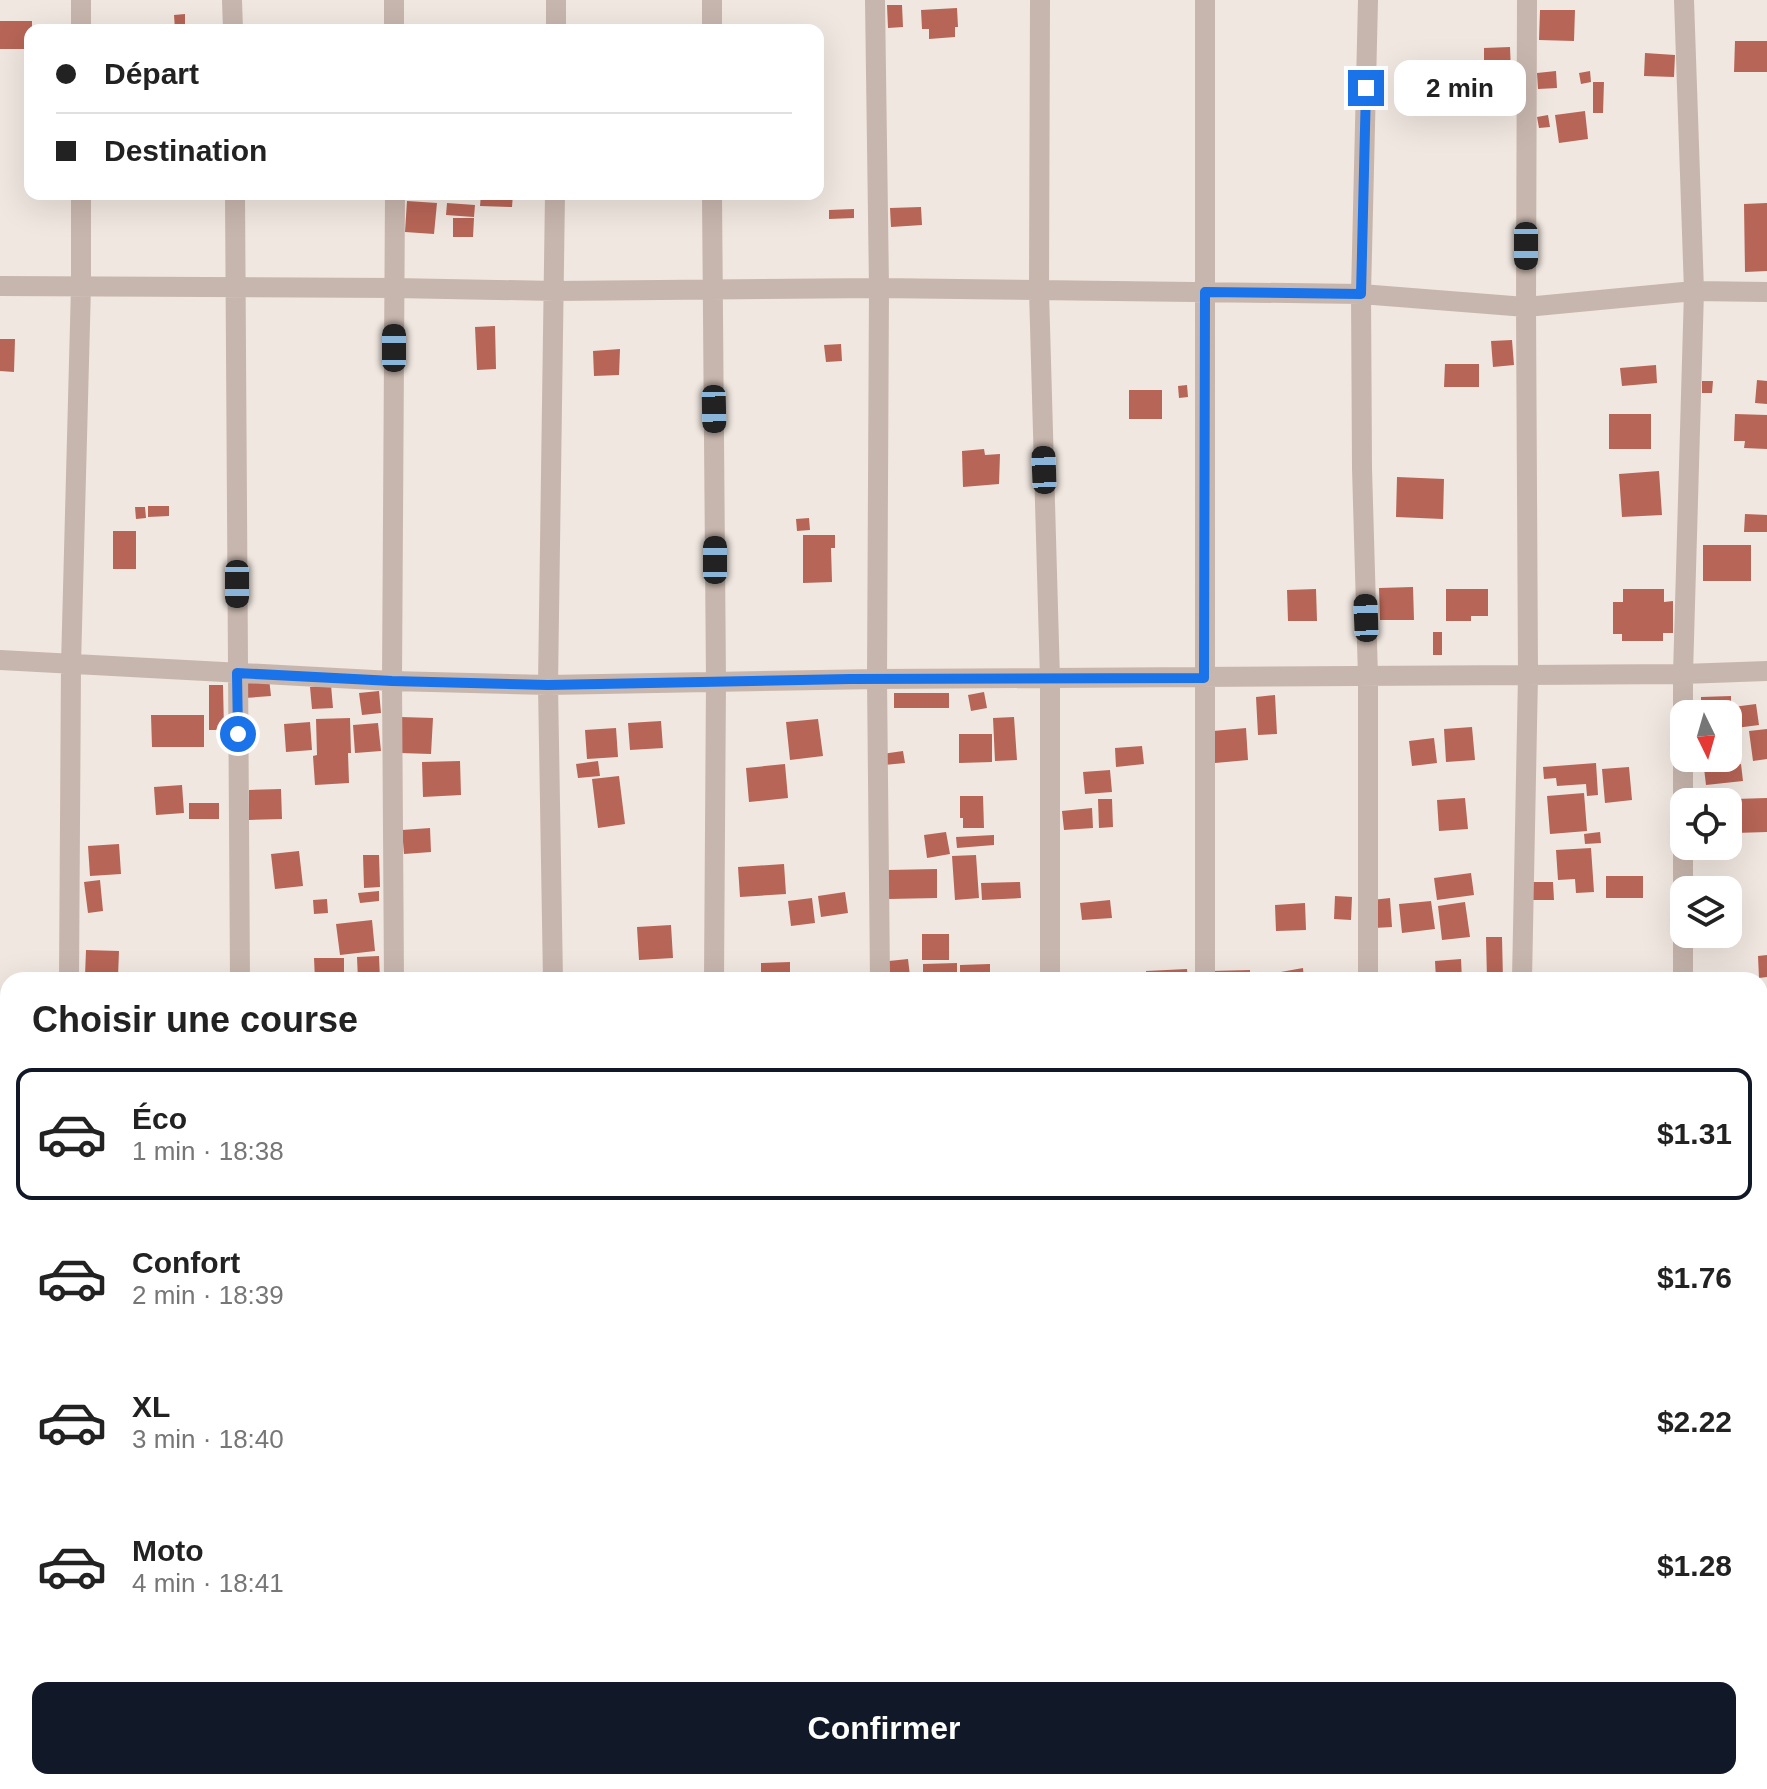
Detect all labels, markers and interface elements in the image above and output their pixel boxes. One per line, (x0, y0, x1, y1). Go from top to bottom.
text: Départ (104, 57, 199, 90)
callout: 2 min (1394, 60, 1526, 116)
route end (1348, 70, 1384, 106)
text: 2 min (1426, 73, 1494, 103)
text: Destination (104, 134, 267, 167)
car (1514, 222, 1538, 270)
car (382, 324, 406, 372)
car (702, 385, 726, 433)
car (1031, 446, 1057, 494)
car (703, 536, 727, 584)
car (225, 560, 249, 608)
car (1353, 594, 1379, 642)
north arrow (1670, 700, 1742, 772)
map controls (1670, 700, 1742, 948)
route start (220, 716, 256, 752)
button: locate (1670, 788, 1742, 860)
button: layers (1670, 876, 1742, 948)
text: Choisir une course (32, 999, 358, 1040)
icon: car (36, 1098, 108, 1170)
text: Éco (132, 1102, 187, 1135)
text: $1.31 (1657, 1117, 1732, 1150)
text: 1 min · 18:38 (132, 1136, 284, 1166)
icon: car (36, 1242, 108, 1314)
text: Confort (132, 1246, 240, 1279)
text: $1.76 (1657, 1261, 1732, 1294)
text: 2 min · 18:39 (132, 1280, 284, 1310)
icon: car (36, 1386, 108, 1458)
text: XL (132, 1390, 170, 1423)
text: $2.22 (1657, 1405, 1732, 1438)
text: 3 min · 18:40 (132, 1424, 284, 1454)
icon: car (36, 1530, 108, 1602)
text: Moto (132, 1534, 204, 1567)
text: $1.28 (1657, 1549, 1732, 1582)
text: 4 min · 18:41 (132, 1568, 284, 1598)
button: Confirmer (32, 1682, 1736, 1774)

